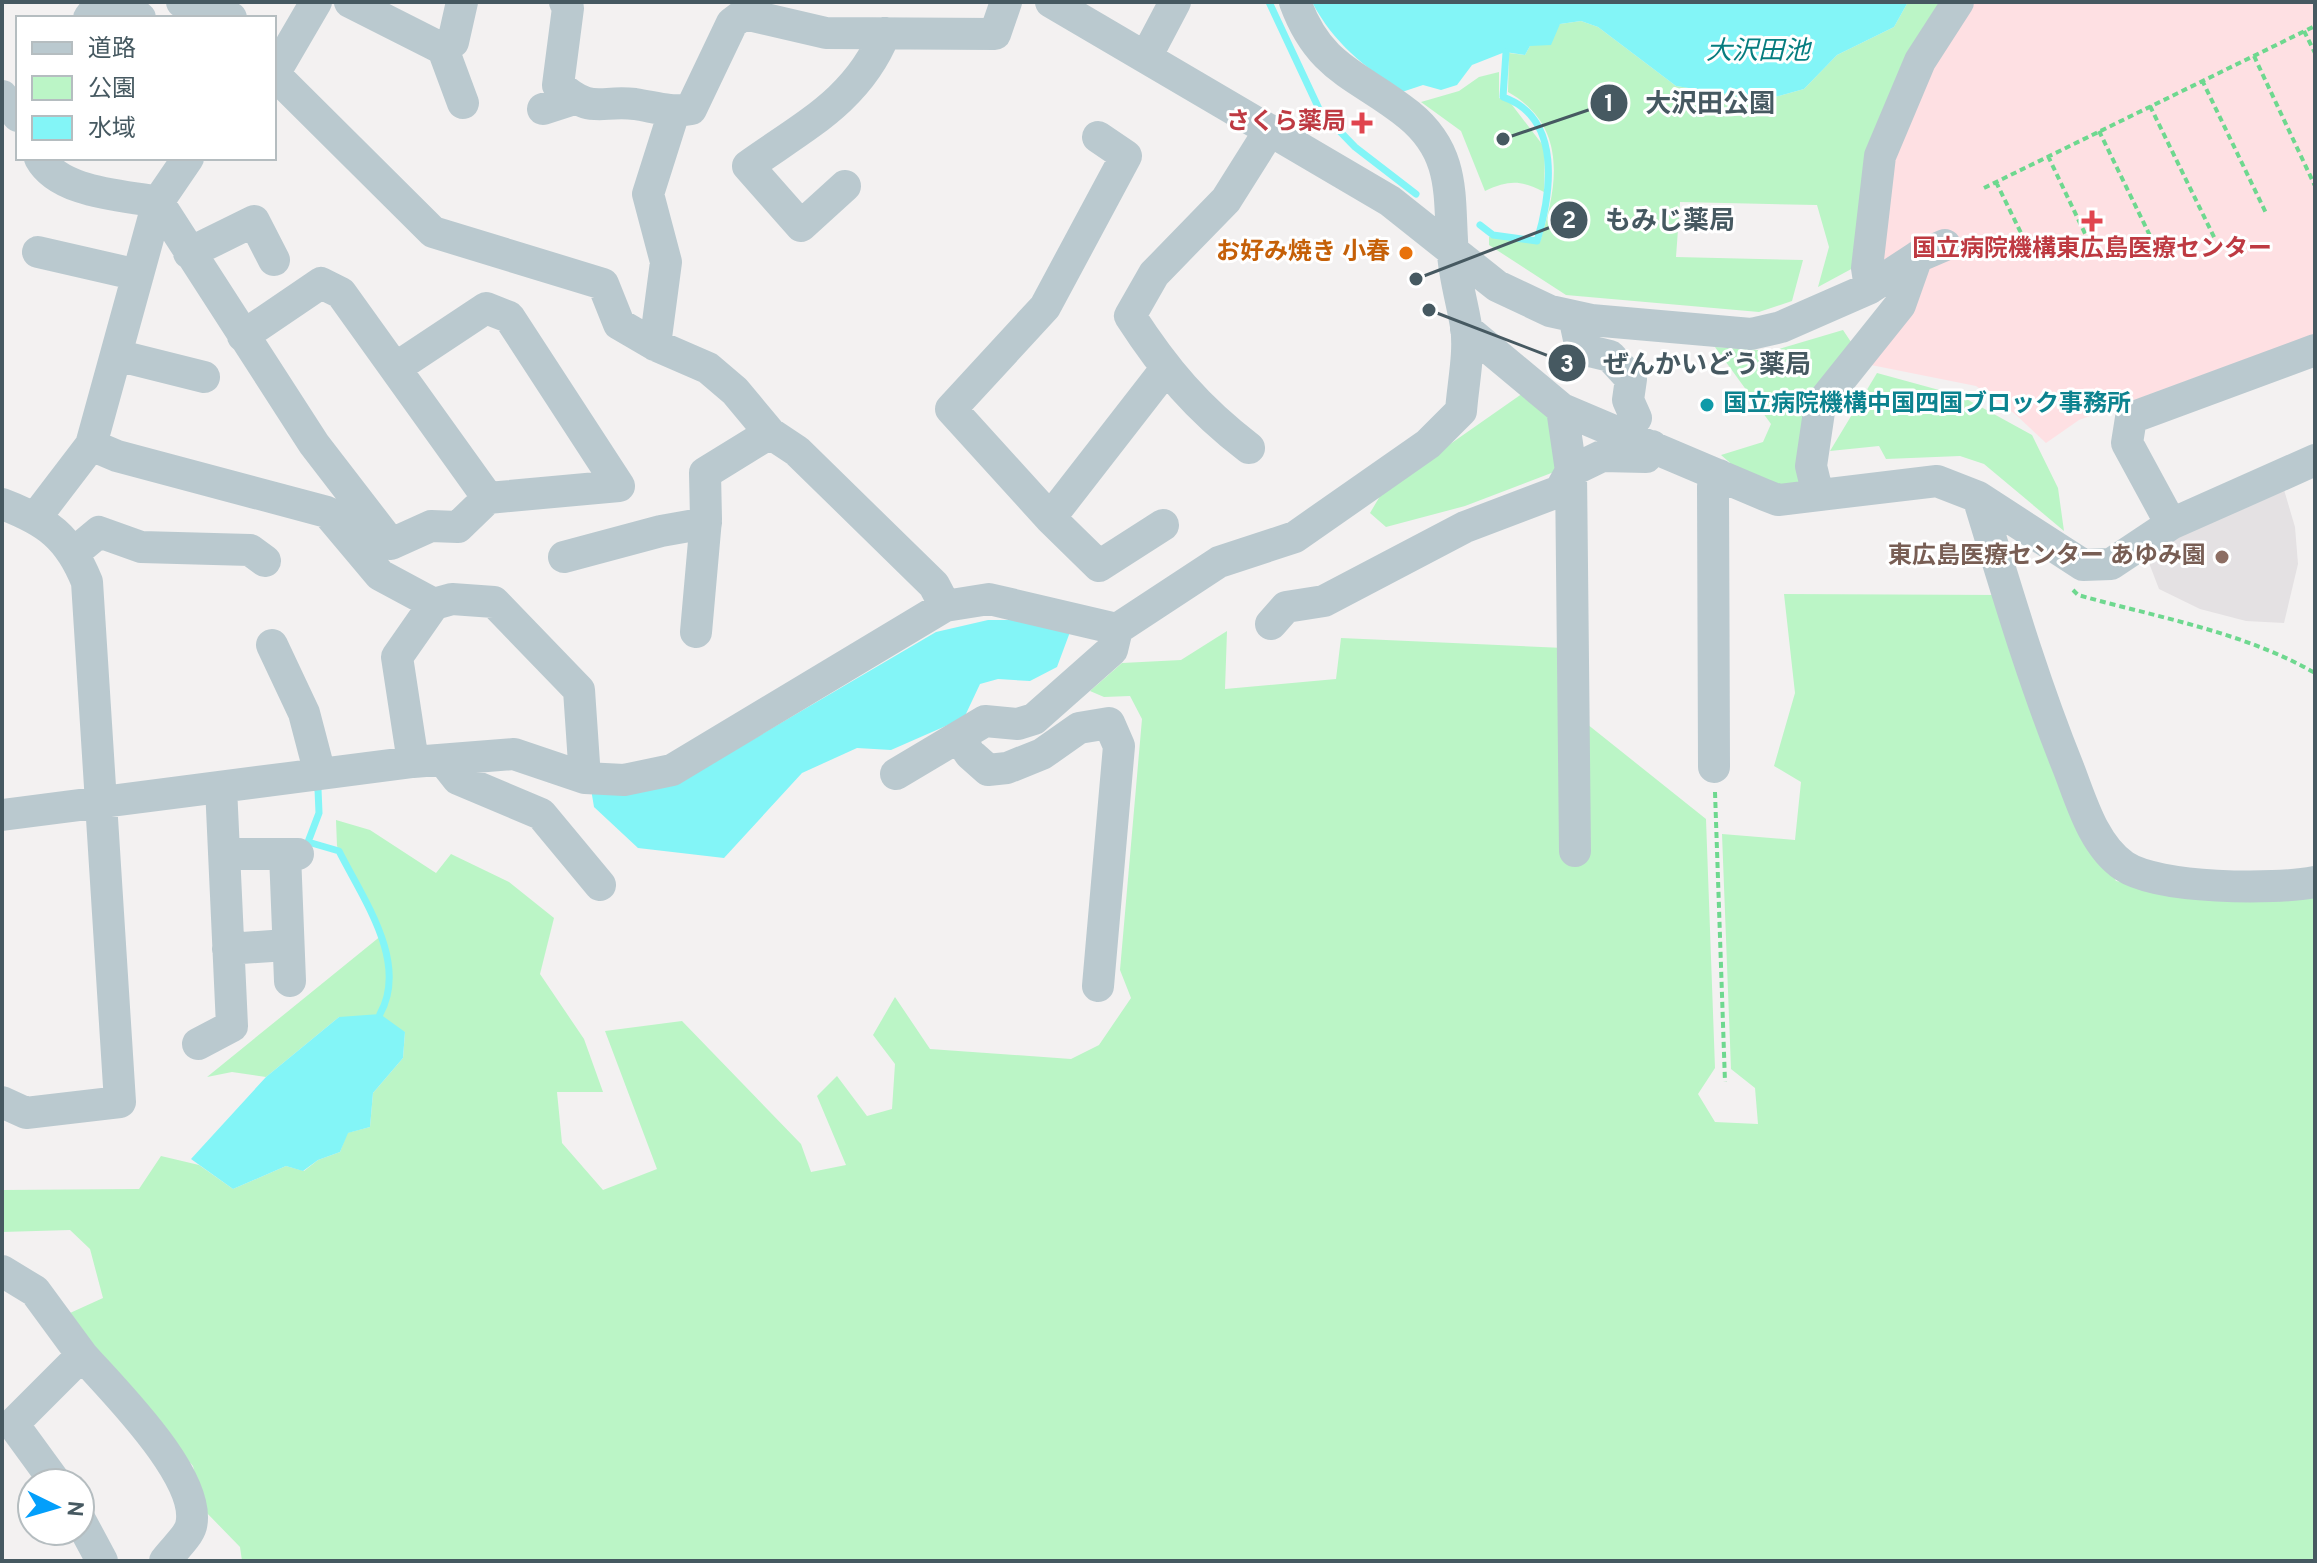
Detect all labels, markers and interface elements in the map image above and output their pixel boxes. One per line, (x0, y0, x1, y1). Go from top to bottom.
legend (16, 16, 276, 160)
text: 道路 (88, 35, 136, 65)
water label: 大沢田池 (1706, 36, 1813, 69)
text: 公園 (88, 75, 136, 105)
callout: 大沢田公園 (1589, 78, 1791, 128)
text: 大沢田公園 (1645, 89, 1775, 122)
text: 1 (1604, 90, 1614, 120)
place label: さくら薬局 (1226, 108, 1346, 138)
marker: さくら薬局 (1353, 114, 1371, 132)
text: 水域 (88, 115, 136, 145)
callout: もみじ薬局 (1549, 195, 1751, 245)
text: もみじ薬局 (1605, 206, 1735, 239)
text: 2 (1562, 207, 1576, 237)
marker: 国立病院機構東広島医療センター (2081, 210, 2103, 232)
place label: 国立病院機構東広島医療センター (1912, 235, 2272, 265)
place label: お好み焼き 小春 (1216, 238, 1390, 268)
marker: お好み焼き 小春 (1397, 244, 1415, 262)
callout: ぜんかいどう薬局 (1547, 338, 1827, 388)
text: ぜんかいどう薬局 (1603, 350, 1811, 383)
text: 3 (1560, 351, 1574, 381)
place label: 国立病院機構中国四国ブロック事務所 (1723, 390, 2131, 420)
marker: 国立病院機構中国四国ブロック事務所 (1698, 396, 1716, 414)
place label: 東広島医療センター あゆみ園 (1888, 542, 2206, 572)
marker: 東広島医療センター あゆみ園 (2213, 548, 2231, 566)
north arrow (16, 1467, 96, 1547)
text: N (59, 1499, 88, 1518)

